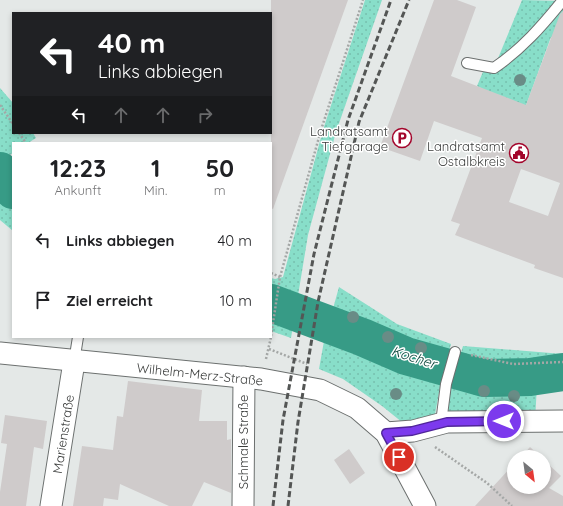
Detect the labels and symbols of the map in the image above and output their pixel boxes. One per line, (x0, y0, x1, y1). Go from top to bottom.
place label: Landratsamt Tiefgarage (310, 123, 388, 154)
parking icon: Landratsamt Tiefgarage (391, 127, 413, 149)
place label: Landratsamt Ostalbkreis (427, 138, 505, 169)
public building icon: Landratsamt Ostalbkreis (508, 142, 530, 164)
water label: Kocher (389, 341, 440, 373)
street label: Wilhelm-Merz-Straße (136, 359, 264, 389)
street label: Marienstraße (49, 393, 77, 475)
street label: Schmale Straße (235, 395, 251, 489)
position arrow (483, 400, 525, 442)
pin (382, 440, 416, 474)
north arrow (507, 450, 551, 494)

